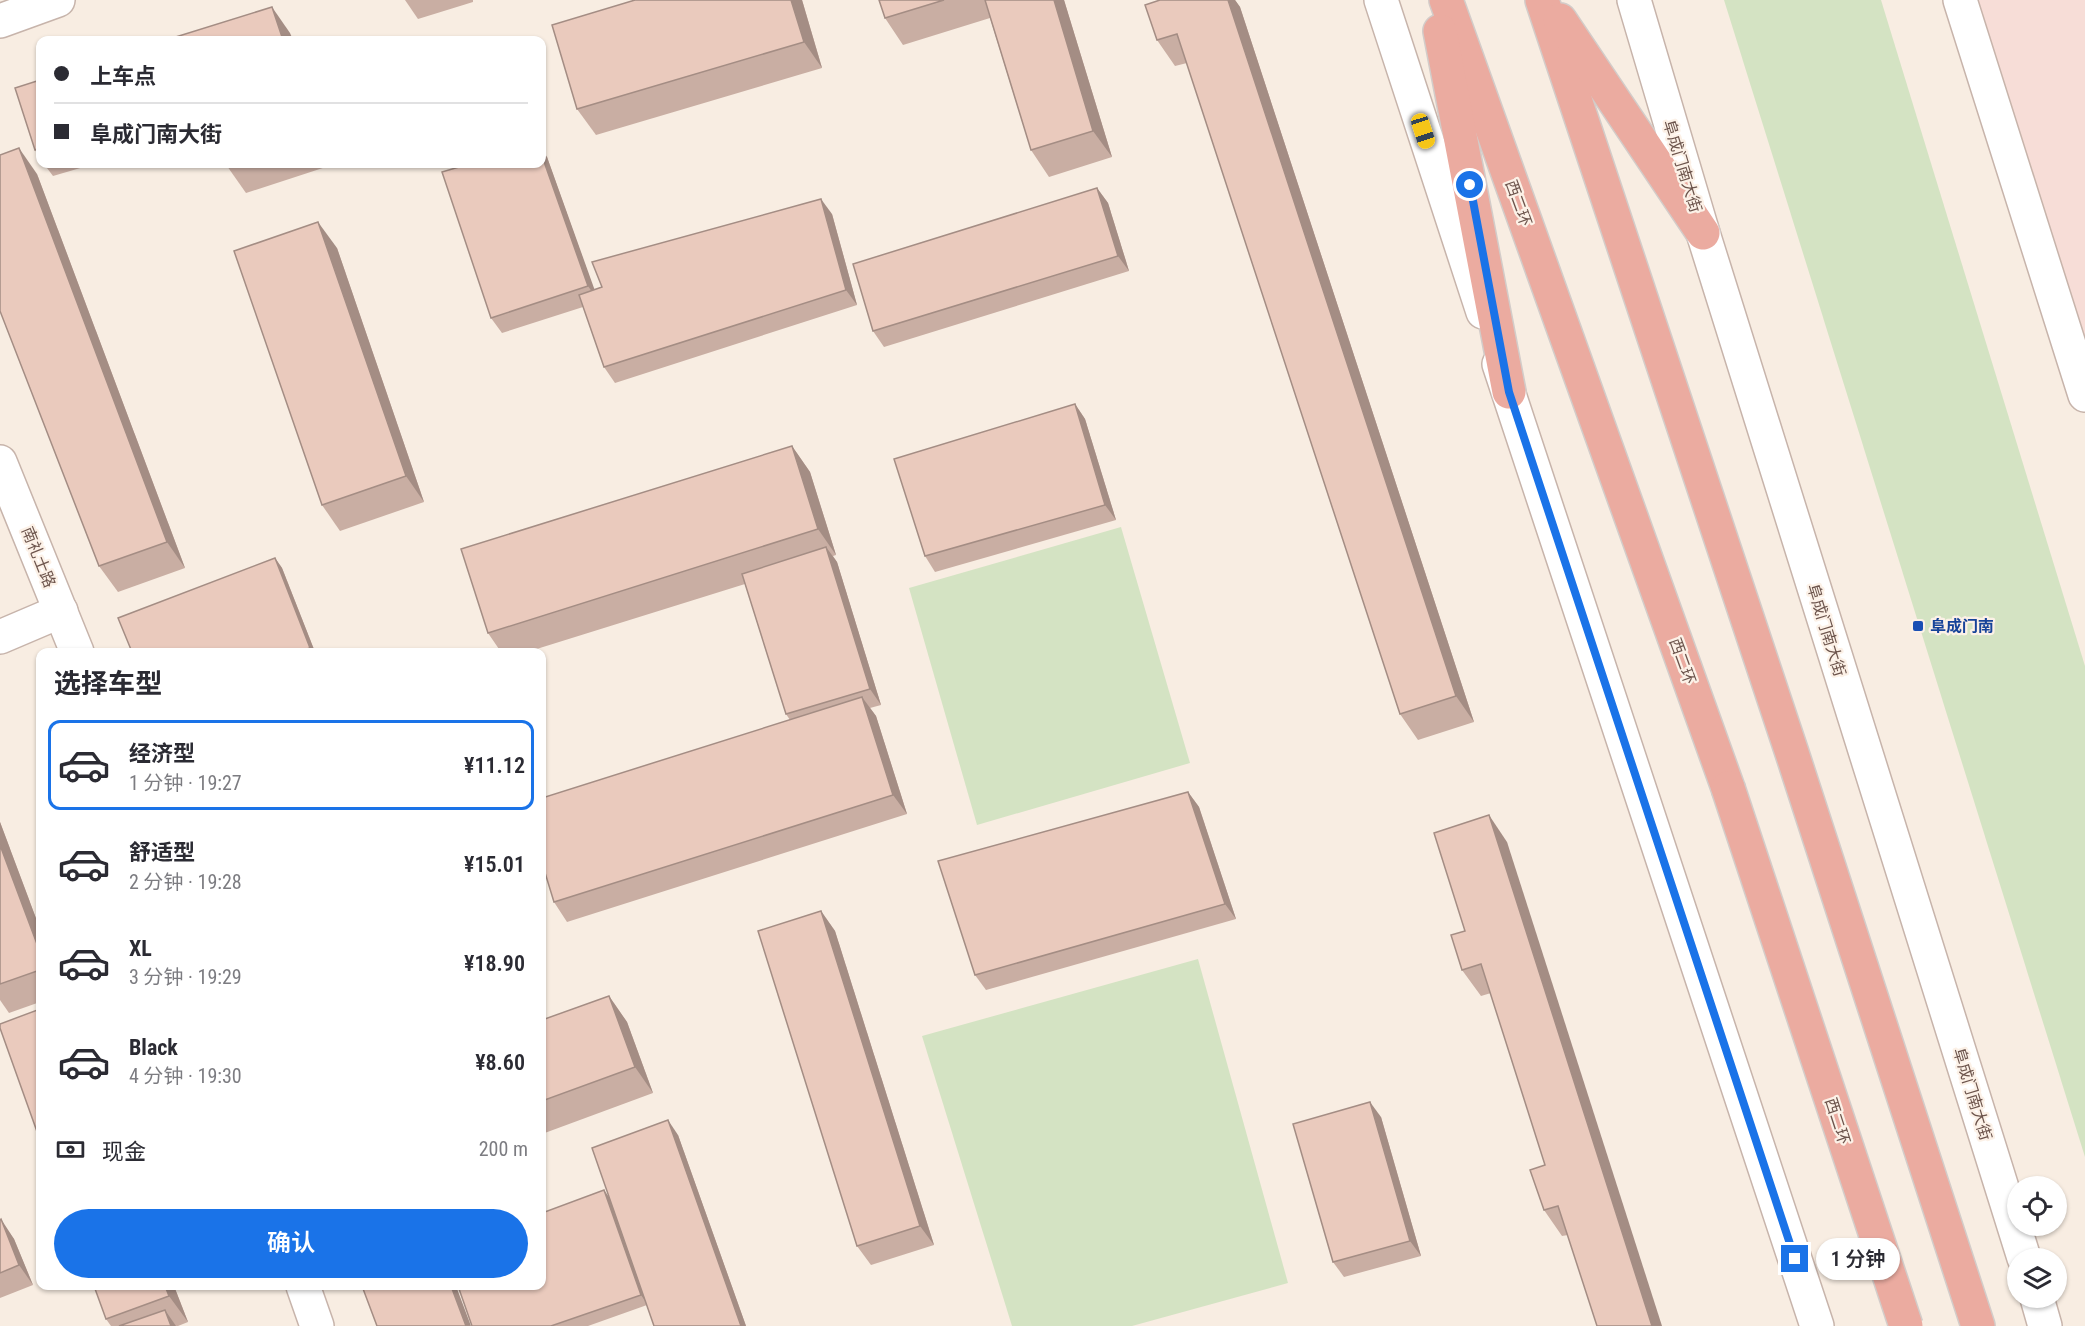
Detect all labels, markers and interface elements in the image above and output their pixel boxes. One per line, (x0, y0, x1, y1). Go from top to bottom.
text: 上车点 (90, 64, 156, 89)
car (1409, 111, 1437, 151)
street label: 阜成门南大街 (1659, 117, 1706, 215)
text: 阜成门南大街 (90, 122, 222, 147)
route start (1456, 171, 1483, 198)
street label: 西二环 (1501, 177, 1536, 229)
street label: 南礼士路 (18, 524, 59, 590)
street label: 阜成门南大街 (1803, 581, 1850, 679)
place label: 阜成门南 (1930, 617, 1994, 636)
marker: 阜成门南 (1911, 619, 1925, 633)
street label: 西二环 (1665, 635, 1700, 687)
text: 选择车型 (54, 668, 162, 700)
icon: car (57, 738, 111, 792)
text: 经济型 (129, 741, 195, 766)
text: ¥11.12 (464, 753, 525, 778)
text: 1 分钟 · 19:27 (129, 771, 242, 795)
icon: car (57, 837, 111, 891)
text: 舒适型 (129, 840, 195, 865)
text: ¥15.01 (464, 852, 525, 877)
text: 2 分钟 · 19:28 (129, 870, 242, 894)
icon: car (57, 936, 111, 990)
text: XL (129, 936, 152, 961)
text: ¥18.90 (464, 951, 525, 976)
text: 3 分钟 · 19:29 (129, 965, 242, 989)
icon: car (57, 1035, 111, 1089)
text: Black (129, 1035, 178, 1060)
street label: 阜成门南大街 (1949, 1045, 1996, 1143)
text: ¥8.60 (475, 1050, 525, 1075)
text: 4 分钟 · 19:30 (129, 1064, 242, 1088)
street label: 西二环 (1821, 1095, 1854, 1147)
icon: cash (54, 1133, 87, 1166)
text: 200 m (479, 1137, 528, 1161)
text: 现金 (102, 1139, 146, 1164)
map controls (2007, 1176, 2067, 1308)
button: locate (2007, 1176, 2067, 1236)
button: 确认 (54, 1209, 528, 1278)
callout: 1 分钟 (1816, 1238, 1900, 1280)
route end (1781, 1245, 1808, 1272)
text: 1 分钟 (1831, 1247, 1885, 1271)
button: layers (2007, 1248, 2067, 1308)

